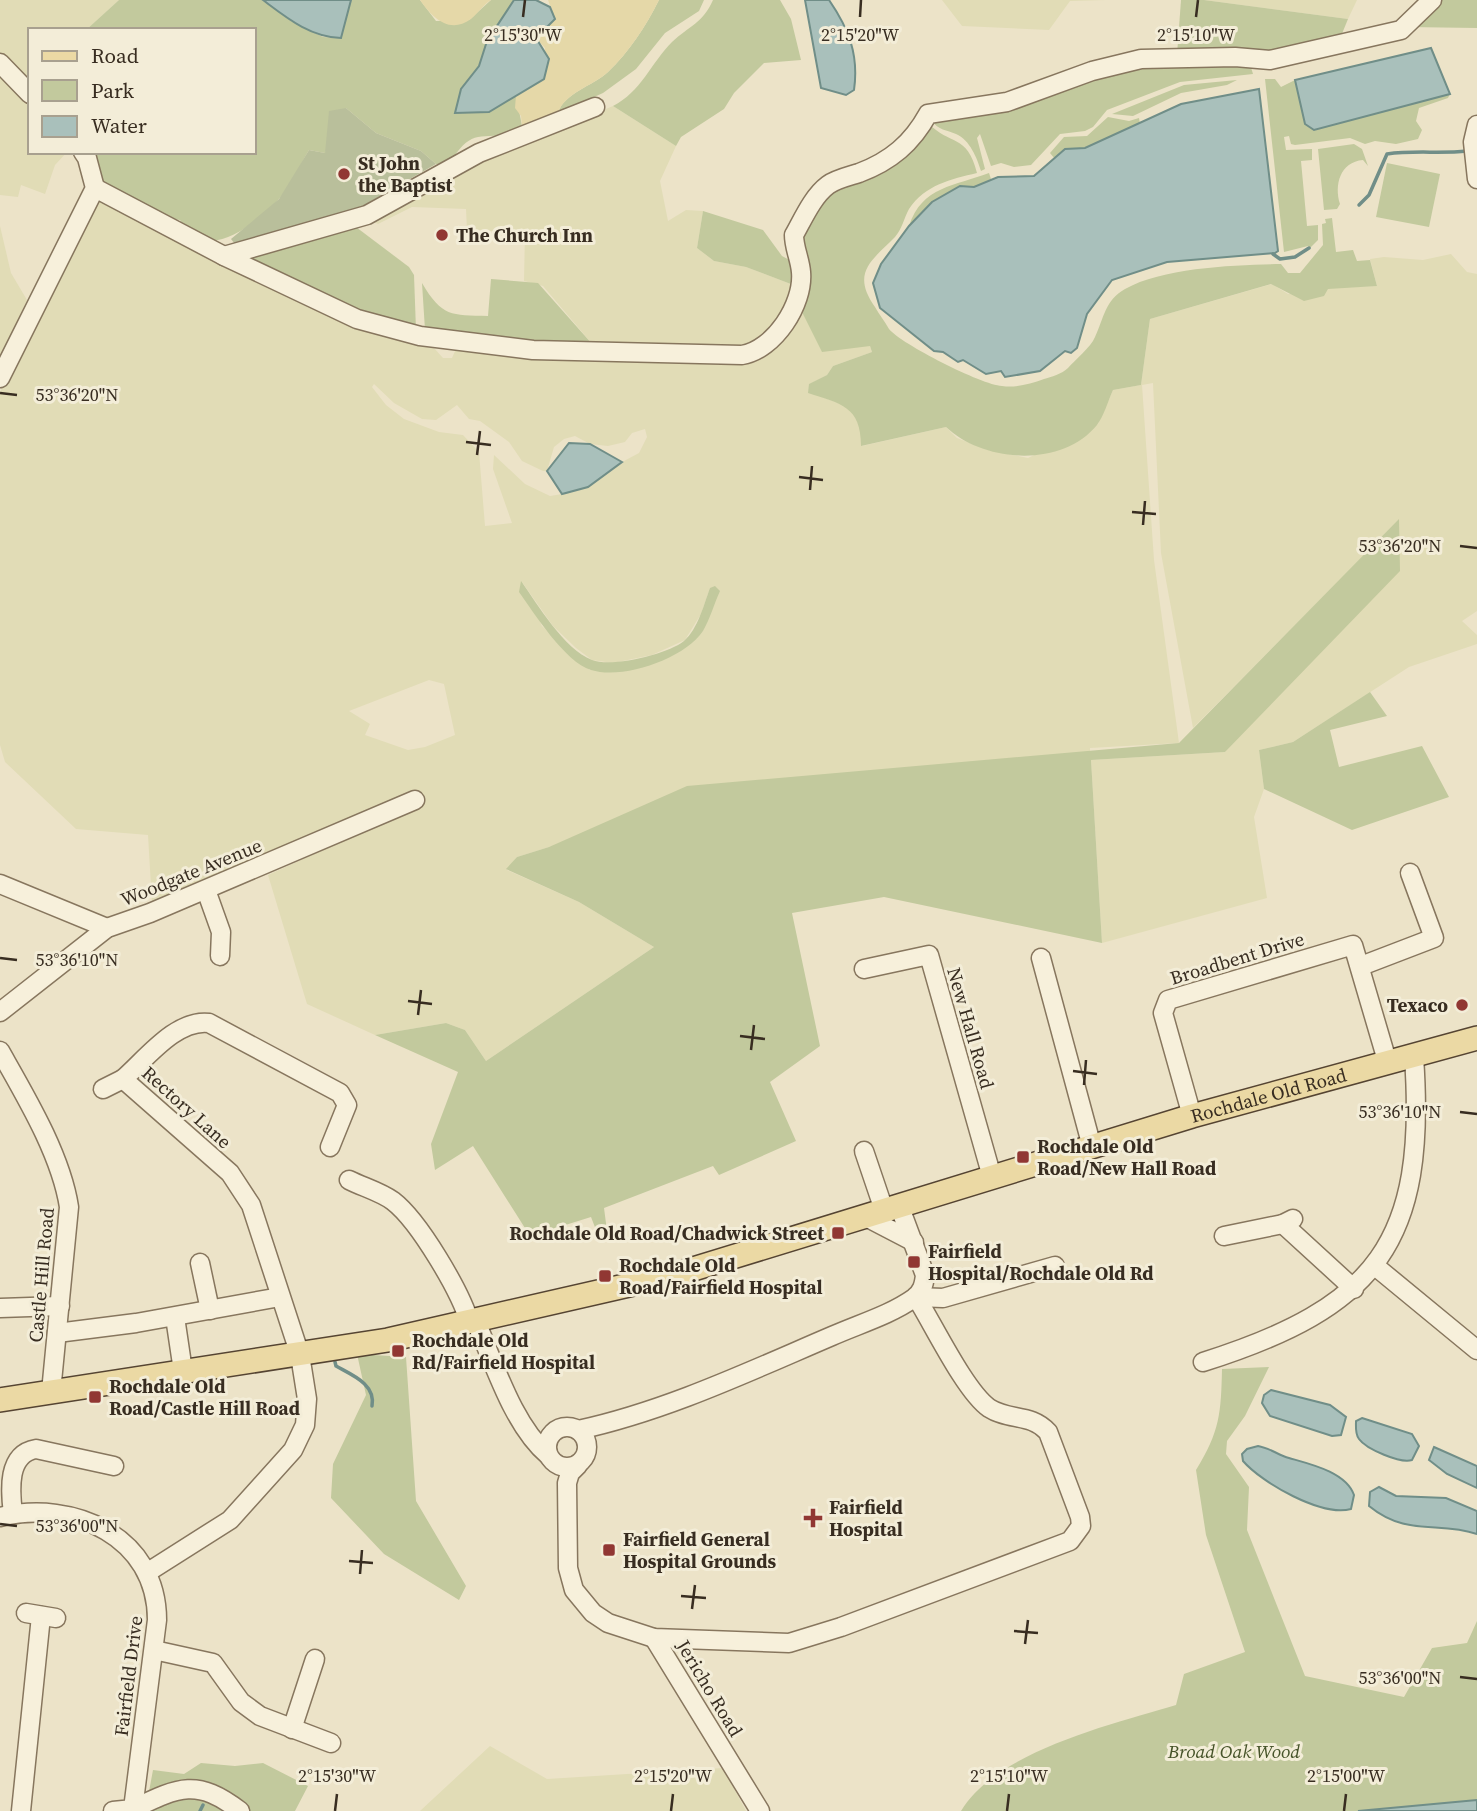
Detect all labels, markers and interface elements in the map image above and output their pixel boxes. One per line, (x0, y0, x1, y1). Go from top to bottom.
text: 2°15'30"W (484, 22, 563, 47)
text: 2°15'20"W (821, 22, 900, 47)
text: 2°15'10"W (1157, 22, 1236, 47)
legend (28, 28, 256, 154)
text: Road (91, 41, 139, 70)
text: Park (91, 76, 135, 105)
text: Water (91, 111, 147, 140)
place label: St John the Baptist (358, 150, 453, 198)
marker: St John the Baptist (336, 166, 352, 182)
place label: The Church Inn (456, 222, 593, 248)
marker: The Church Inn (434, 227, 450, 243)
text: 53°36'20"N (36, 382, 118, 407)
text: 53°36'20"N (1359, 533, 1441, 558)
street label: Woodgate Avenue (117, 832, 265, 912)
street label: Broadbent Drive (1167, 925, 1307, 991)
text: 53°36'10"N (36, 947, 118, 972)
street label: New Hall Road (941, 964, 1001, 1092)
place label: Texaco (1387, 992, 1448, 1018)
marker: Texaco (1454, 997, 1470, 1013)
street label: Rectory Lane (137, 1060, 237, 1154)
street label: Rochdale Old Road (1188, 1061, 1350, 1129)
text: 53°36'10"N (1359, 1099, 1441, 1124)
place label: Rochdale Old Road/New Hall Road (1037, 1133, 1216, 1181)
marker: Rochdale Old Road/New Hall Road (1015, 1149, 1031, 1165)
street label: Castle Hill Road (22, 1206, 60, 1344)
place label: Rochdale Old Road/Chadwick Street (509, 1220, 824, 1246)
marker: Rochdale Old Road/Chadwick Street (830, 1225, 846, 1241)
place label: Fairfield Hospital/Rochdale Old Rd (928, 1238, 1154, 1286)
place label: Rochdale Old Road/Fairfield Hospital (619, 1252, 823, 1300)
marker: Fairfield Hospital/Rochdale Old Rd (906, 1254, 922, 1270)
marker: Rochdale Old Road/Fairfield Hospital (597, 1268, 613, 1284)
place label: Rochdale Old Rd/Fairfield Hospital (412, 1327, 595, 1375)
marker: Rochdale Old Rd/Fairfield Hospital (390, 1343, 406, 1359)
place label: Rochdale Old Road/Castle Hill Road (109, 1373, 300, 1421)
marker: Rochdale Old Road/Castle Hill Road (87, 1389, 103, 1405)
place label: Fairfield Hospital (829, 1494, 903, 1542)
marker: Fairfield Hospital (803, 1508, 823, 1528)
text: 53°36'00"N (36, 1513, 118, 1538)
place label: Fairfield General Hospital Grounds (623, 1526, 776, 1574)
marker: Fairfield General Hospital Grounds (601, 1542, 617, 1558)
street label: Fairfield Drive (108, 1614, 148, 1738)
street label: Jericho Road (670, 1634, 749, 1741)
text: 53°36'00"N (1359, 1665, 1441, 1690)
park label: Broad Oak Wood (1167, 1738, 1300, 1764)
text: 2°15'30"W (298, 1763, 377, 1788)
text: 2°15'20"W (634, 1763, 713, 1788)
text: 2°15'10"W (970, 1763, 1049, 1788)
text: 2°15'00"W (1307, 1763, 1386, 1788)

